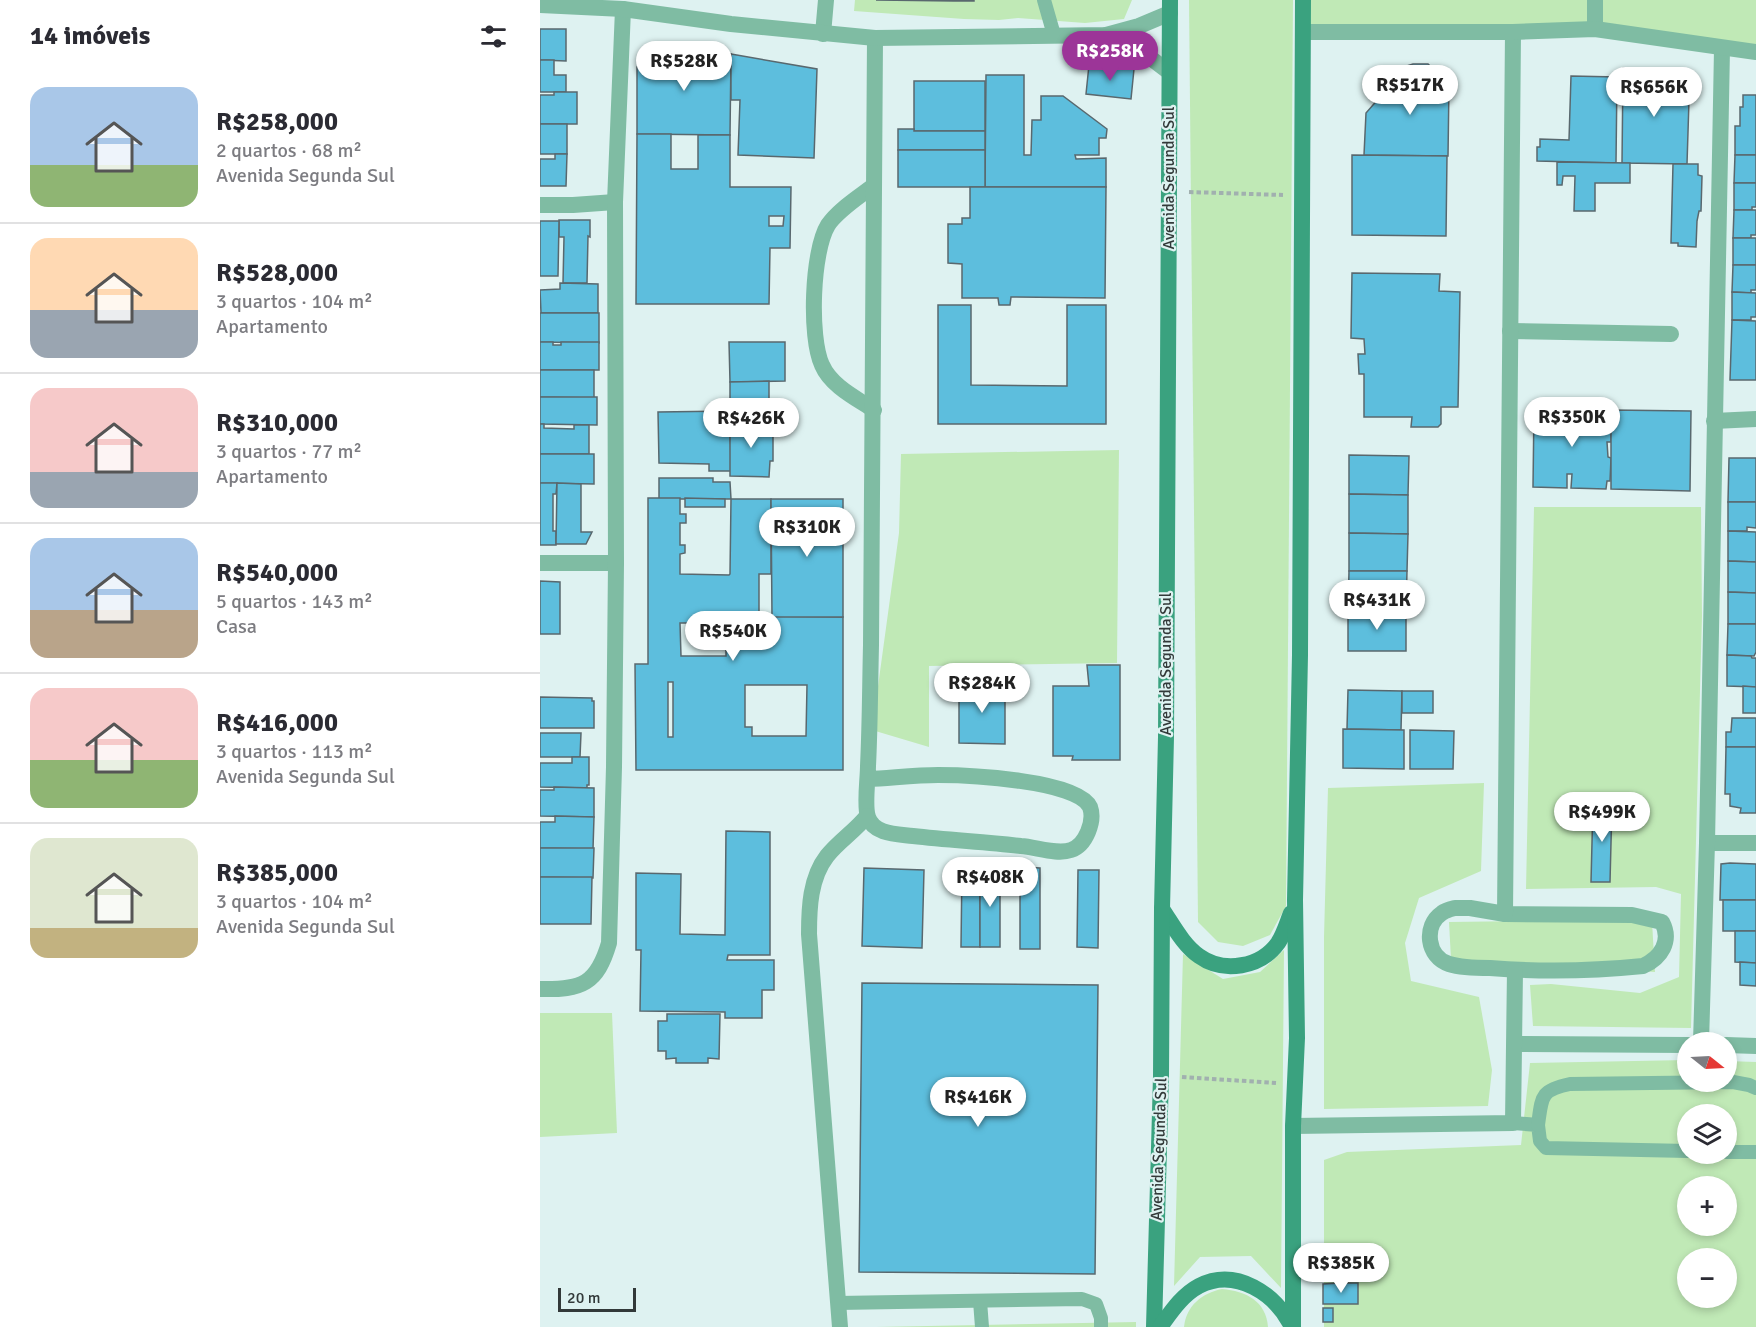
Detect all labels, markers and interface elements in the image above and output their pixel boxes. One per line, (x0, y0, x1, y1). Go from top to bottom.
text: 14 imóveis (30, 20, 150, 52)
icon: filters (477, 20, 510, 53)
pin: R$258K (1061, 31, 1159, 82)
text: R$258K (1076, 38, 1144, 63)
pin: R$528K (635, 41, 733, 92)
text: R$528K (650, 48, 718, 73)
pin: R$517K (1361, 65, 1459, 116)
pin: R$656K (1605, 67, 1703, 118)
text: R$517K (1376, 72, 1444, 97)
text: R$656K (1620, 74, 1688, 99)
text: R$258,000 (216, 106, 338, 138)
street label: Avenida Segunda Sul (1159, 106, 1179, 250)
icon: home (78, 111, 150, 183)
text: 2 quartos · 68 m² (216, 138, 362, 163)
text: Avenida Segunda Sul (216, 163, 395, 188)
text: R$528,000 (216, 257, 338, 289)
icon: home (78, 262, 150, 334)
text: 3 quartos · 104 m² (216, 289, 373, 314)
text: Apartamento (216, 314, 328, 339)
pin: R$350K (1523, 397, 1621, 448)
pin: R$426K (702, 398, 800, 449)
text: R$350K (1538, 404, 1606, 429)
text: R$426K (717, 405, 785, 430)
text: R$310,000 (216, 407, 338, 439)
icon: home (78, 412, 150, 484)
text: 3 quartos · 77 m² (216, 439, 362, 464)
text: Apartamento (216, 464, 328, 489)
pin: R$310K (758, 507, 856, 558)
text: R$310K (773, 514, 841, 539)
text: R$540,000 (216, 557, 338, 589)
icon: home (78, 562, 150, 634)
pin: R$431K (1328, 580, 1426, 631)
text: R$431K (1343, 587, 1411, 612)
text: 5 quartos · 143 m² (216, 589, 373, 614)
street label: Avenida Segunda Sul (1156, 592, 1176, 736)
pin: R$540K (684, 611, 782, 662)
text: Casa (216, 614, 257, 639)
text: R$540K (699, 618, 767, 643)
pin: R$284K (933, 663, 1031, 714)
text: R$284K (948, 670, 1016, 695)
text: R$416,000 (216, 707, 338, 739)
icon: home (78, 712, 150, 784)
text: 3 quartos · 113 m² (216, 739, 373, 764)
text: Avenida Segunda Sul (216, 764, 395, 789)
pin: R$499K (1553, 792, 1651, 843)
text: R$499K (1568, 799, 1636, 824)
text: R$385,000 (216, 857, 338, 889)
pin: R$408K (941, 857, 1039, 908)
icon: home (78, 862, 150, 934)
text: R$408K (956, 864, 1024, 889)
text: 3 quartos · 104 m² (216, 889, 373, 914)
text: Avenida Segunda Sul (216, 914, 395, 939)
north arrow (1677, 1032, 1737, 1092)
map controls (1677, 1032, 1737, 1308)
pin: R$416K (929, 1077, 1027, 1128)
street label: Avenida Segunda Sul (1147, 1077, 1172, 1221)
text: R$416K (944, 1084, 1012, 1109)
button: layers (1677, 1104, 1737, 1164)
button: + (1677, 1176, 1737, 1236)
pin: R$385K (1292, 1243, 1390, 1294)
button: − (1677, 1248, 1737, 1308)
text: R$385K (1307, 1250, 1375, 1275)
scale bar (558, 1285, 636, 1312)
text: 20 m (567, 1288, 601, 1308)

